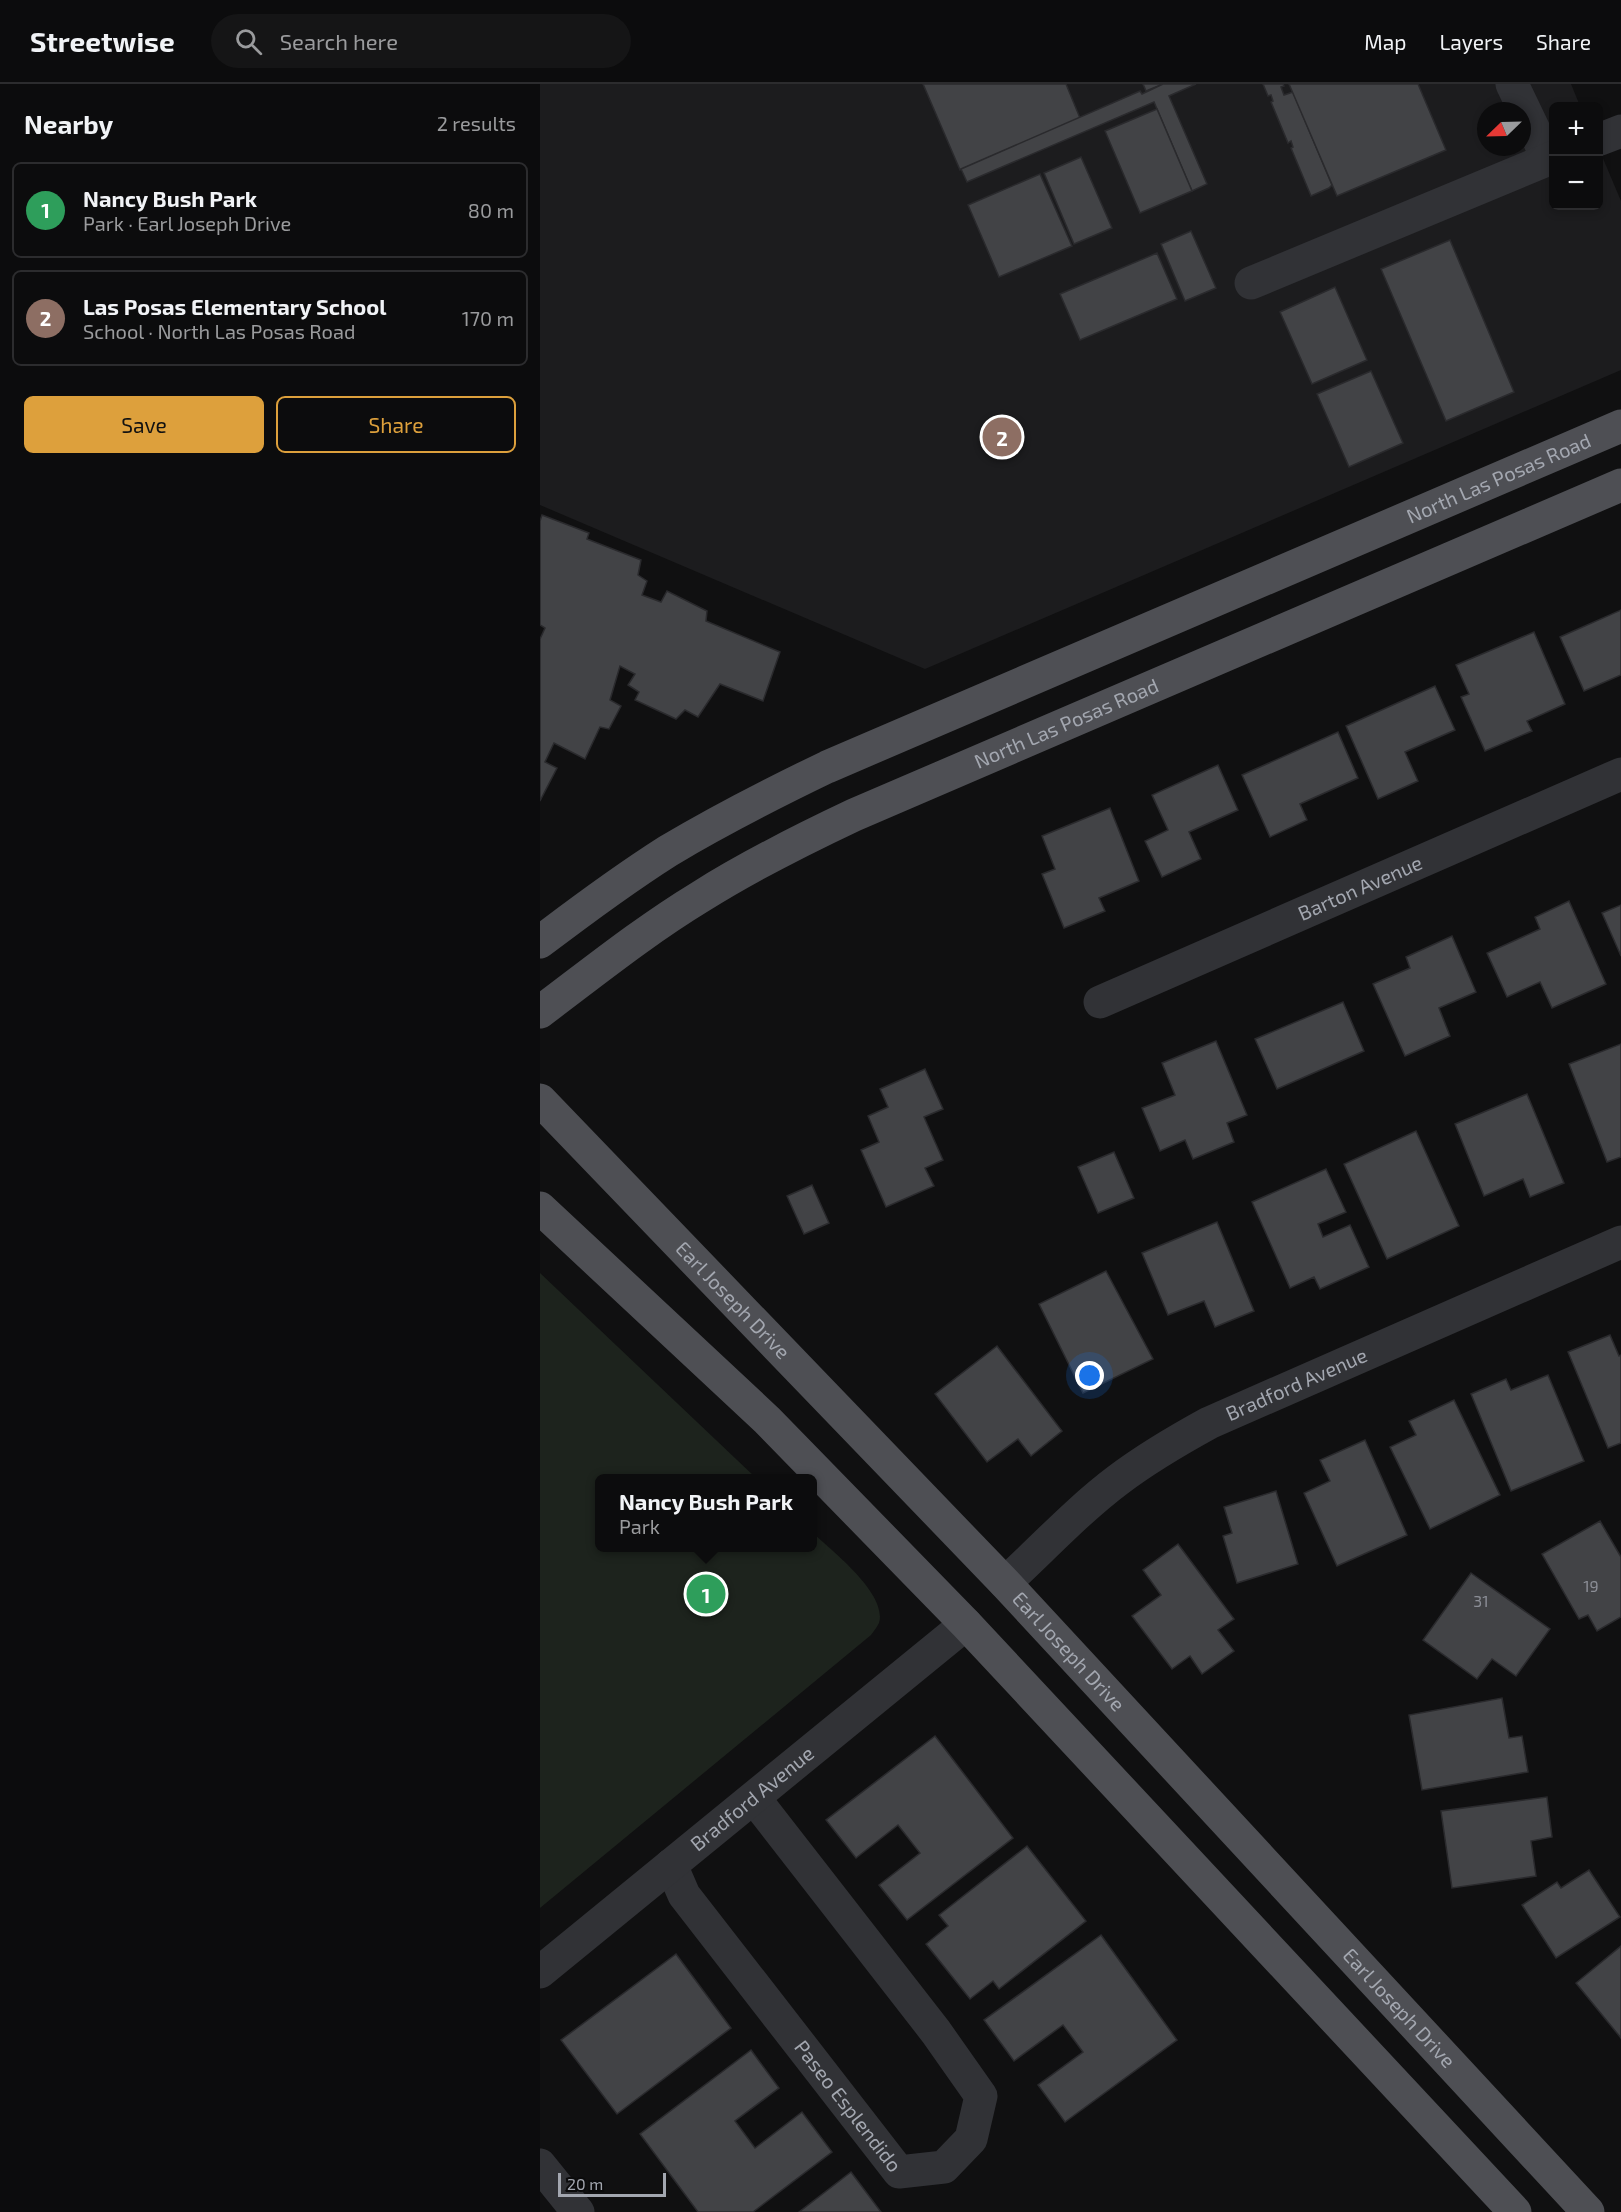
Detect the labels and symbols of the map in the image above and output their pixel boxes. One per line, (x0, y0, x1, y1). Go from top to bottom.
north arrow (1477, 102, 1531, 156)
pin: 2 (982, 414, 1022, 460)
street label: North Las Posas Road (1403, 427, 1594, 528)
street label: North Las Posas Road (970, 672, 1162, 773)
street label: Barton Avenue (1294, 850, 1426, 925)
street label: Earl Joseph Drive (671, 1236, 796, 1363)
street label: Bradford Avenue (1222, 1342, 1371, 1425)
your location (1075, 1361, 1104, 1390)
pin: 1 (686, 1572, 726, 1616)
house number: 19 (1583, 1576, 1599, 1595)
street label: Earl Joseph Drive (1008, 1586, 1130, 1716)
house number: 31 (1473, 1591, 1489, 1610)
street label: Bradford Avenue (685, 1740, 818, 1855)
street label: Earl Joseph Drive (1339, 1943, 1461, 2072)
street label: Paseo Esplendido (790, 2035, 907, 2176)
scale bar (558, 2170, 666, 2198)

